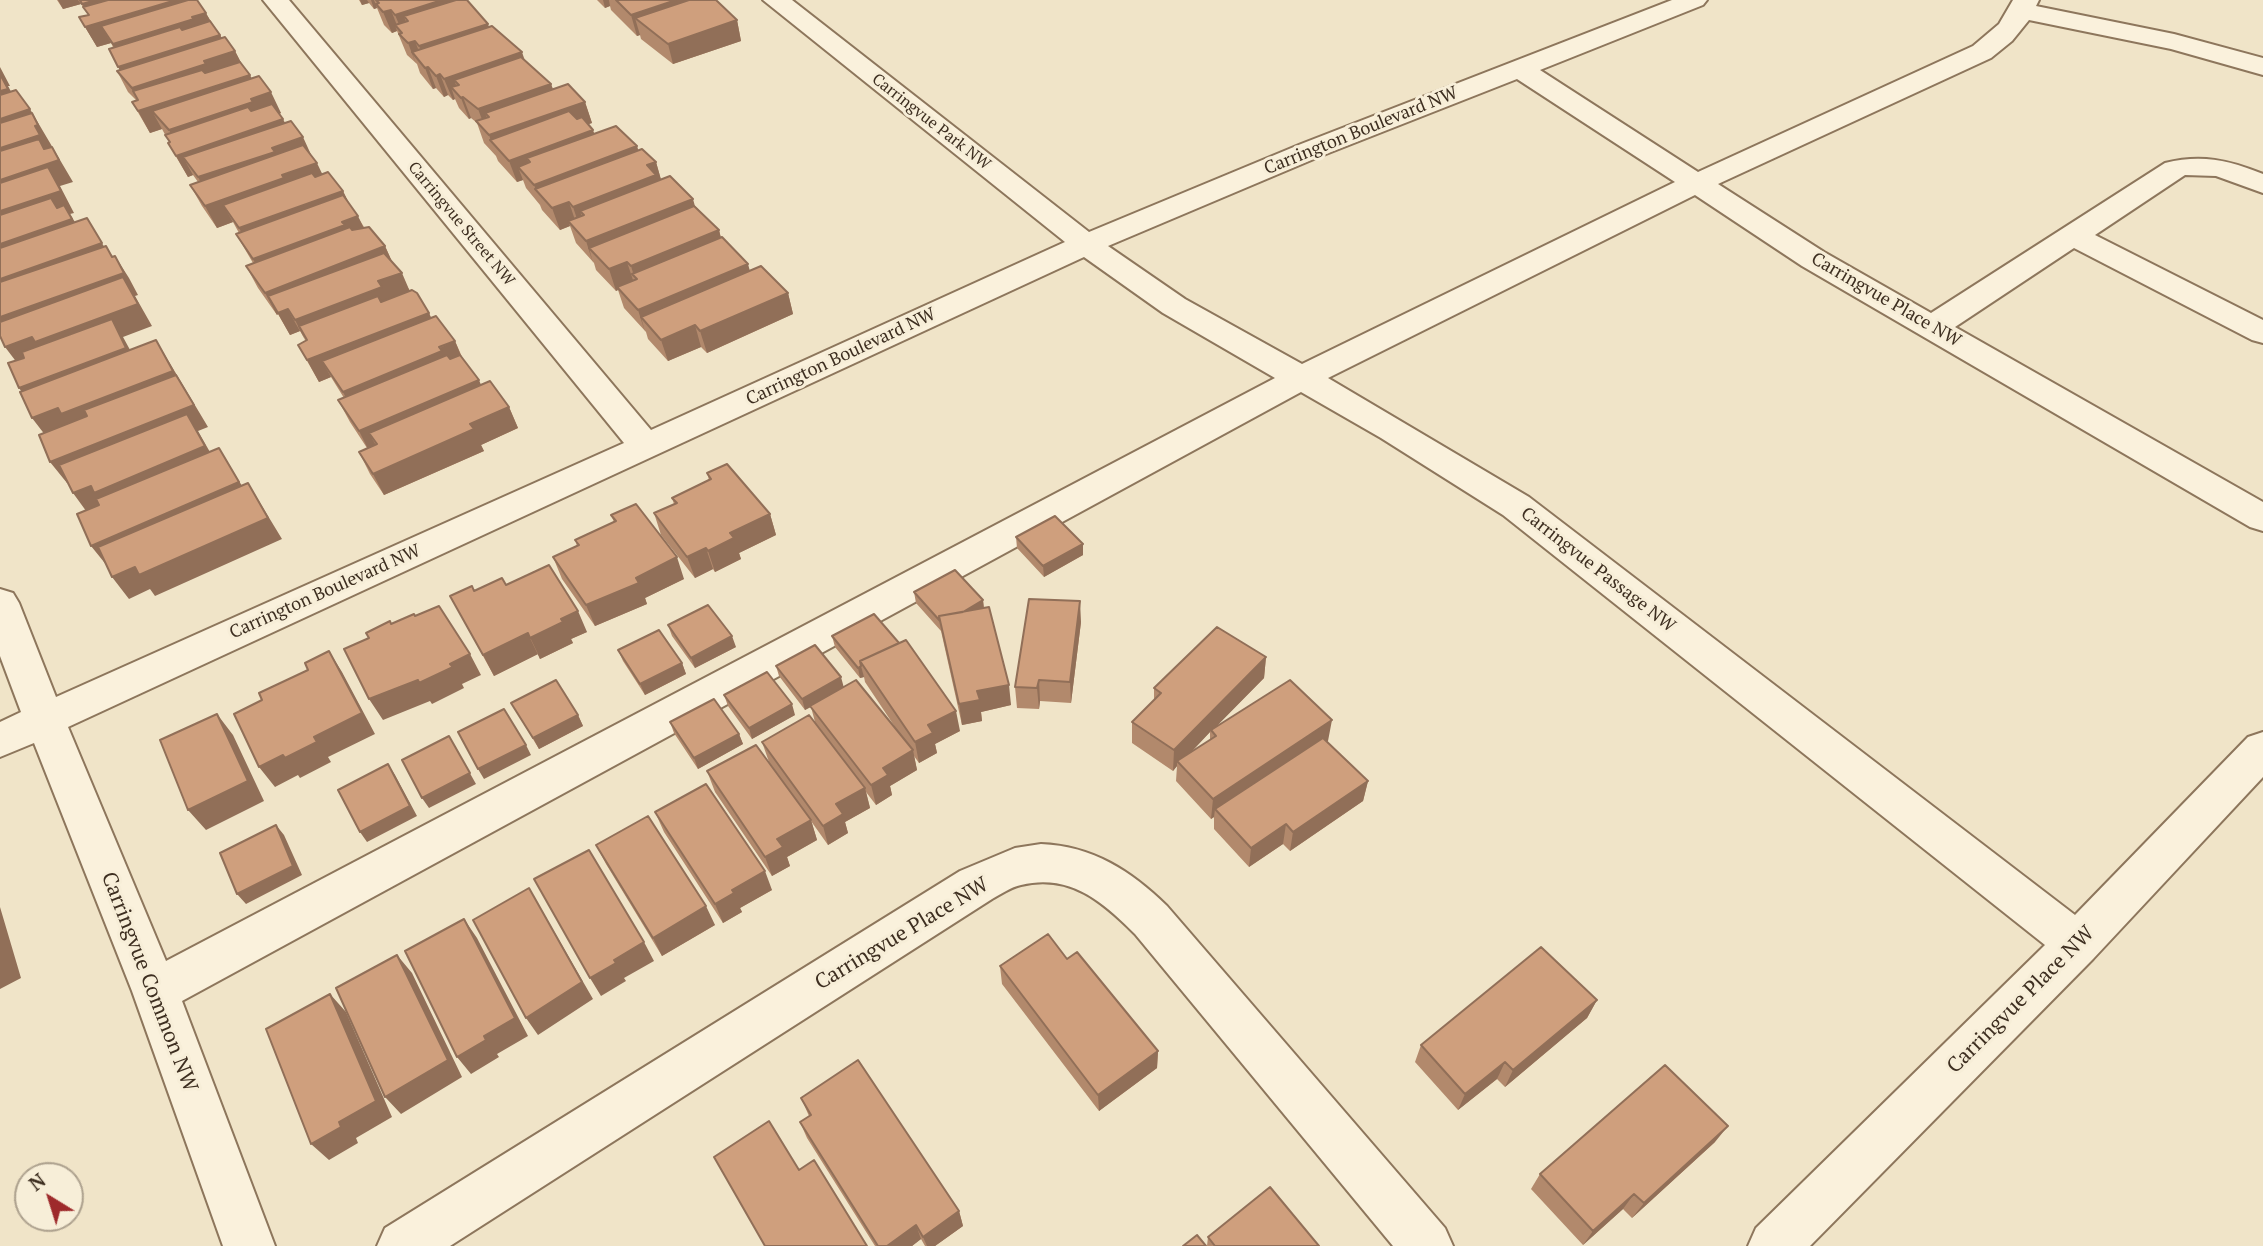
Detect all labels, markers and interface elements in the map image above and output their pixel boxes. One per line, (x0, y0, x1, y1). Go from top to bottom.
street label: Carringvue Park NW (868, 70, 994, 174)
street label: Carrington Boulevard NW (1261, 82, 1461, 180)
street label: Carringvue Street NW (404, 158, 518, 290)
street label: Carringvue Place NW (1807, 248, 1965, 352)
street label: Carrington Boulevard NW (743, 304, 939, 410)
street label: Carringvue Passage NW (1516, 503, 1680, 637)
street label: Carrington Boulevard NW (226, 540, 424, 644)
street label: Carringvue Common NW (95, 868, 203, 1096)
street label: Carringvue Place NW (811, 872, 993, 996)
street label: Carringvue Place NW (1942, 921, 2100, 1079)
north arrow (14, 1162, 84, 1232)
text: N (24, 1167, 50, 1196)

